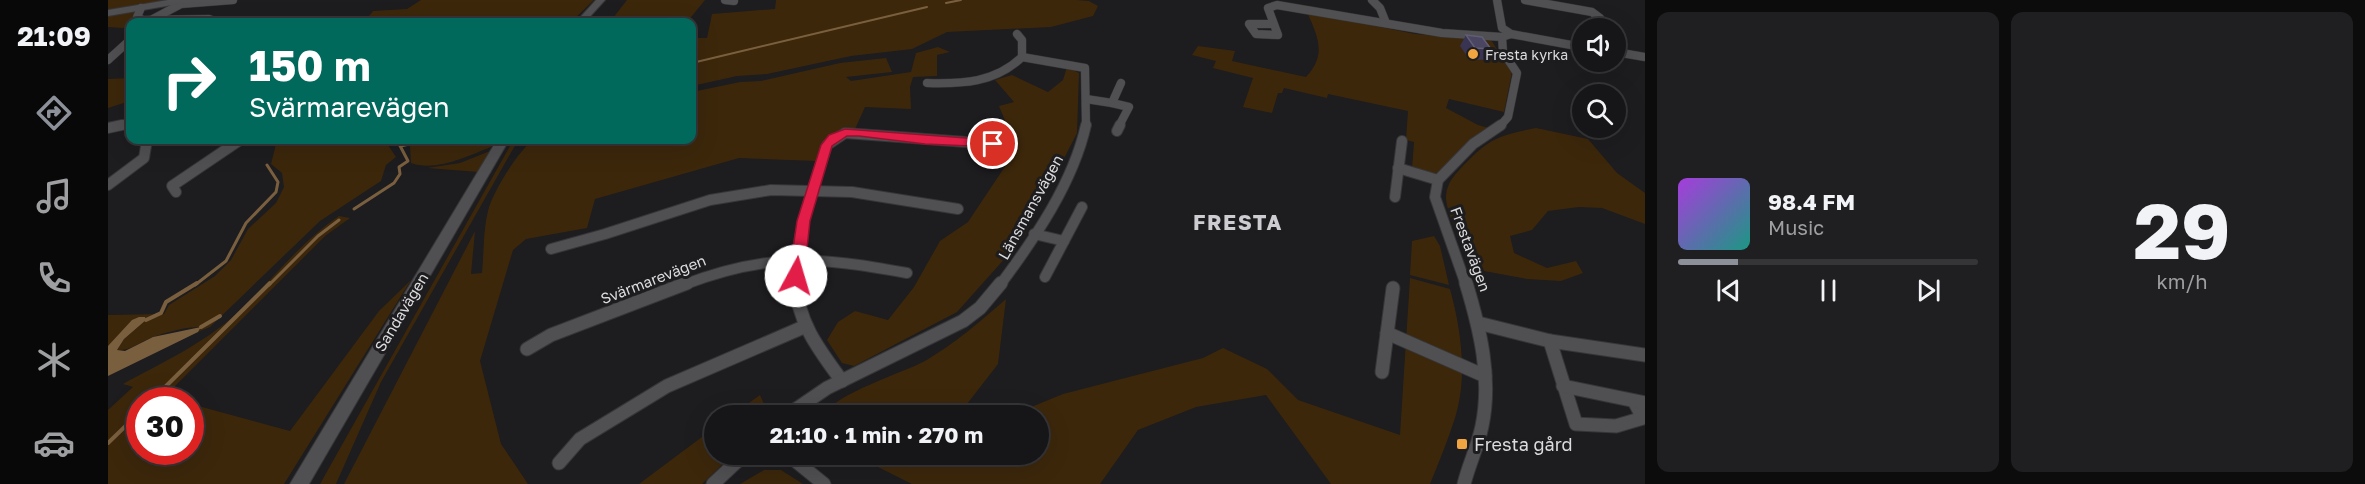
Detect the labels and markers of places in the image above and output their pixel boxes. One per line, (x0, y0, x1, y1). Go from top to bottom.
place label: Fresta kyrka (1485, 46, 1568, 63)
marker: Fresta kyrka (1466, 47, 1480, 61)
pin (967, 118, 1018, 169)
place label: Fresta gård (1474, 433, 1573, 455)
marker: Fresta gård (1455, 437, 1469, 451)

